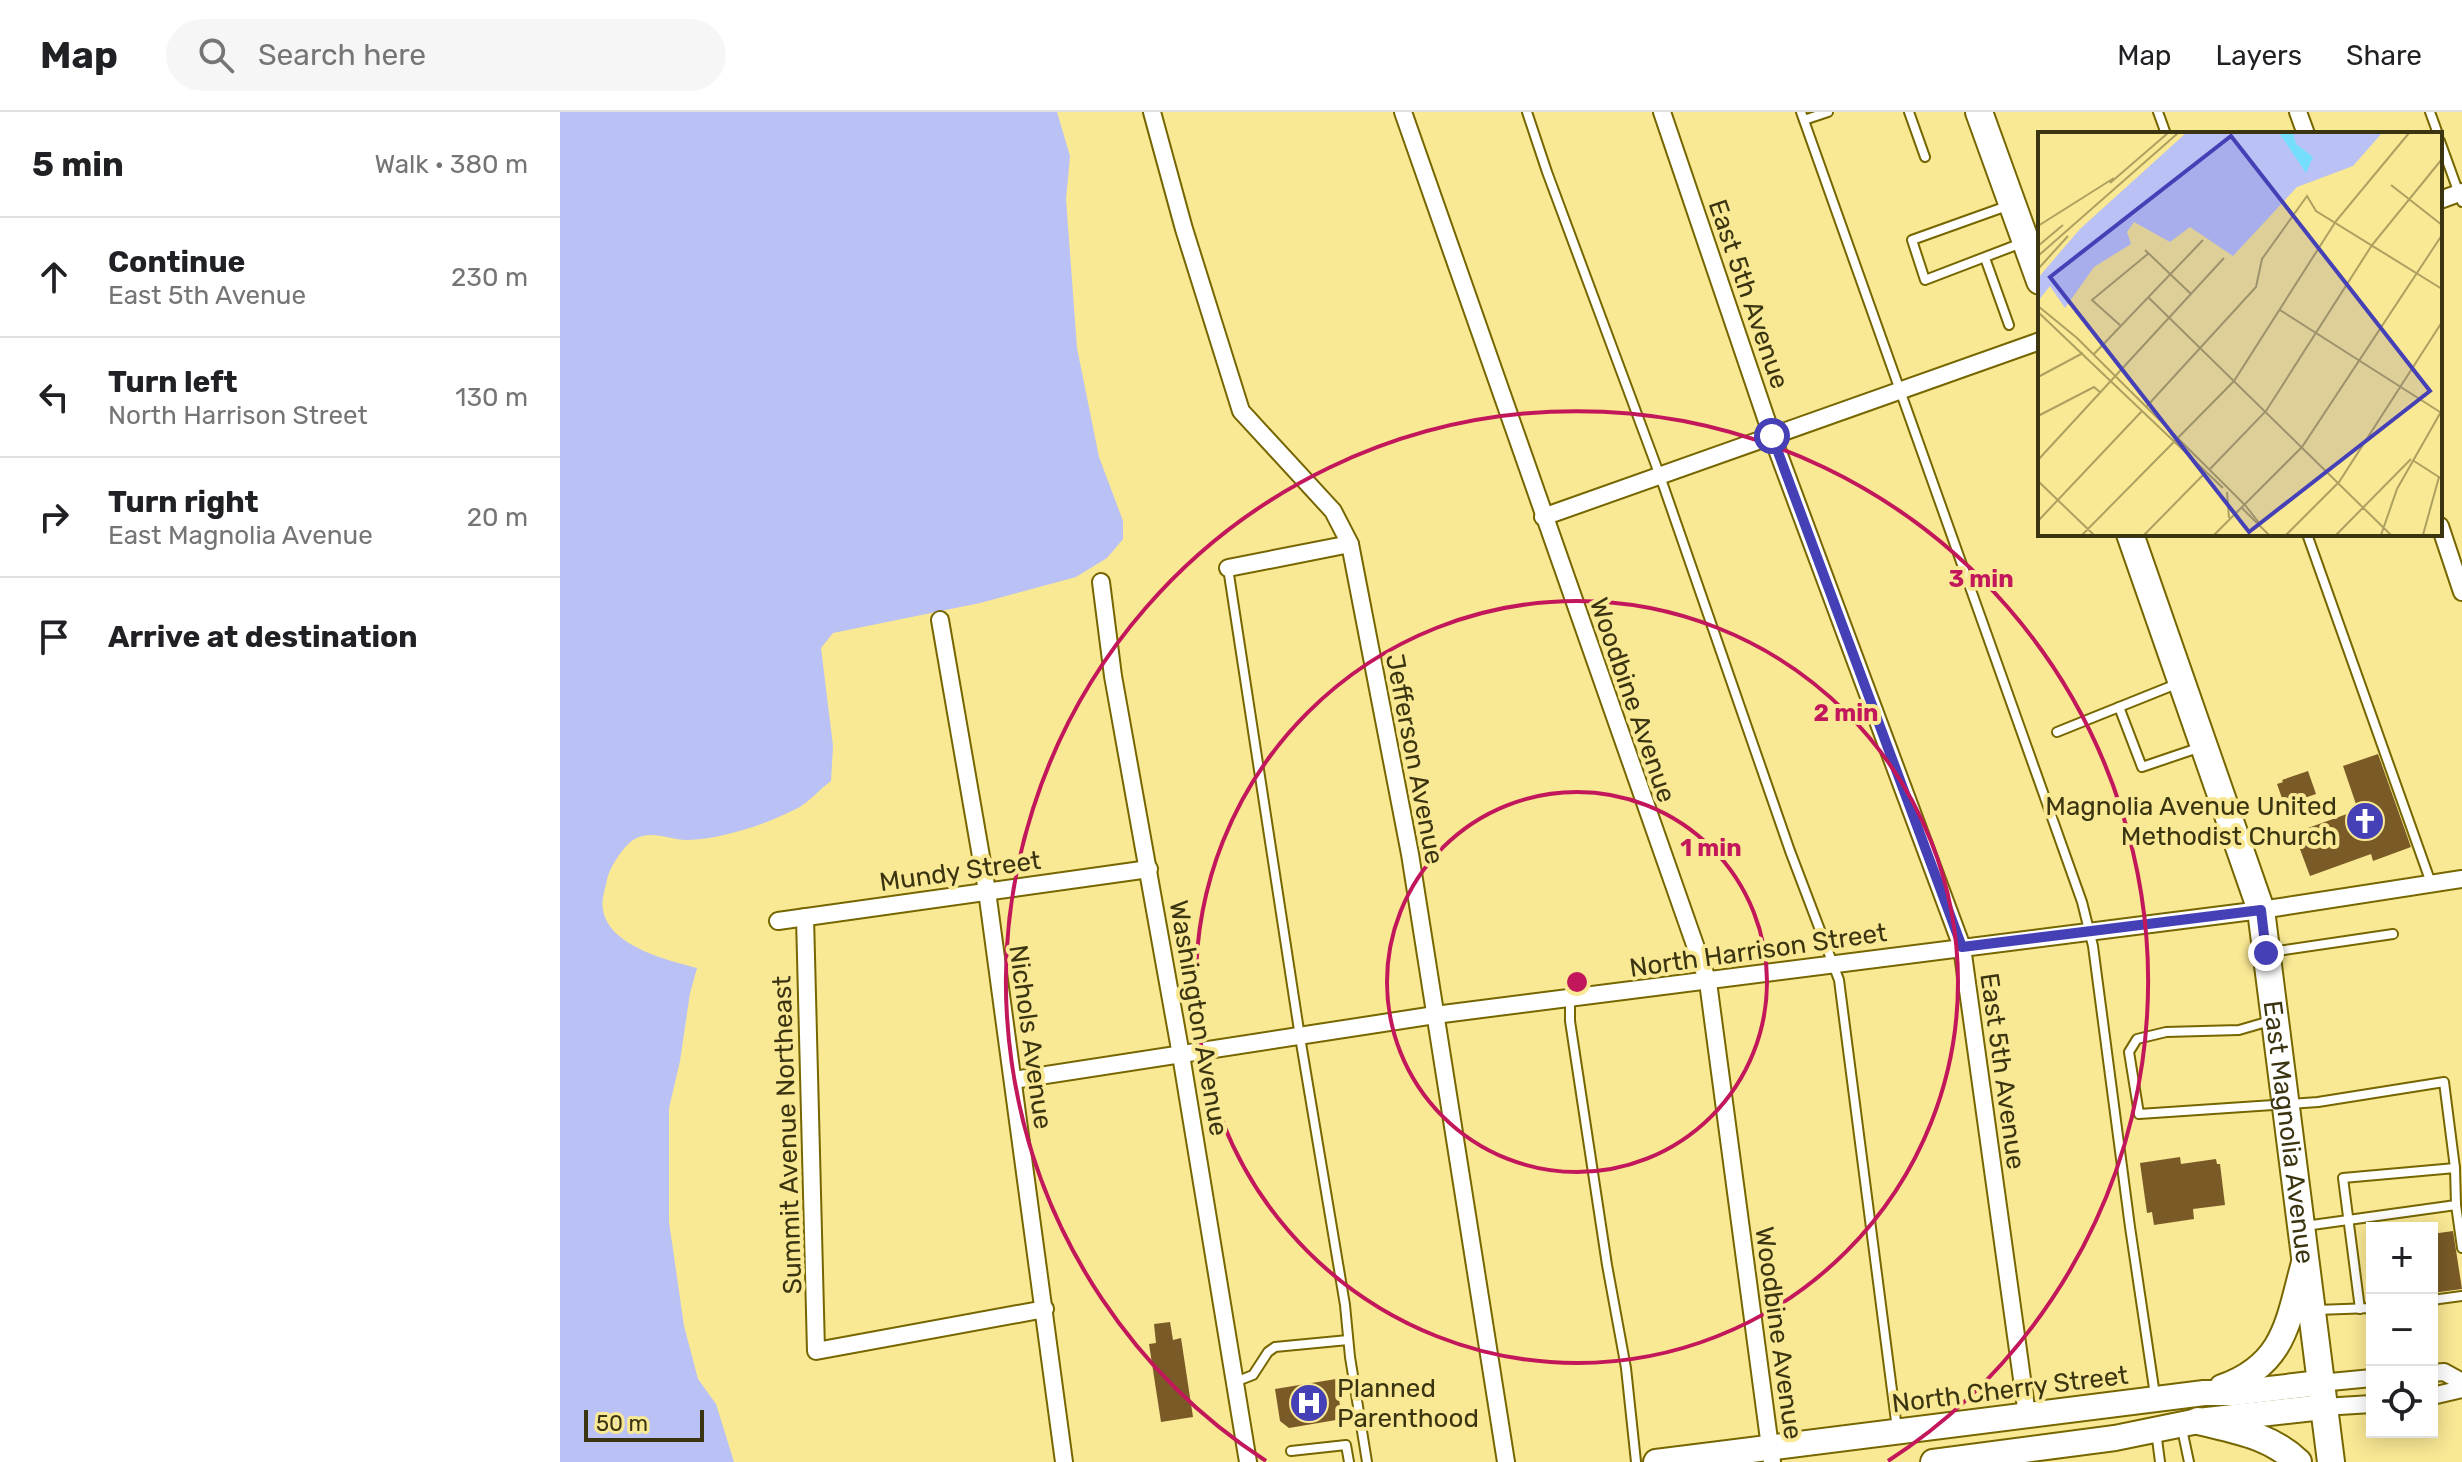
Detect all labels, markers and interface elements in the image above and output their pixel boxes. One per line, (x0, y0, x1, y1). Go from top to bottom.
search box (166, 19, 726, 91)
text: Map (40, 32, 118, 78)
icon: search (194, 33, 238, 77)
text: Search here (258, 37, 426, 73)
text: Map (2117, 39, 2172, 72)
text: Layers (2216, 39, 2302, 72)
text: Share (2346, 39, 2422, 72)
inset map (2038, 132, 2442, 536)
text: 5 min (32, 144, 124, 185)
text: Walk · 380 m (374, 149, 528, 180)
street label: East 5th Avenue (1702, 195, 1795, 393)
text: Continue (108, 244, 245, 280)
icon: ahead (32, 255, 76, 299)
text: 230 m (451, 262, 528, 293)
text: East 5th Avenue (108, 280, 306, 311)
text: Turn left (108, 364, 238, 400)
icon: left (32, 375, 76, 419)
text: 130 m (455, 382, 528, 413)
text: North Harrison Street (108, 400, 368, 431)
route start (1754, 418, 1790, 454)
text: Turn right (108, 484, 259, 520)
icon: right (32, 495, 76, 539)
text: 20 m (467, 502, 528, 533)
text: East Magnolia Avenue (108, 520, 373, 551)
text: 3 min (1948, 565, 2014, 593)
street label: Woodbine Avenue (1583, 594, 1682, 807)
icon: arrive (32, 615, 76, 659)
text: Arrive at destination (108, 619, 418, 655)
street label: Jefferson Avenue (1379, 651, 1450, 867)
text: 2 min (1814, 699, 1879, 727)
place label: Magnolia Avenue United Methodist Church (2045, 791, 2337, 852)
church icon: Magnolia Avenue United Methodist Church (2344, 800, 2386, 842)
text: 1 min (1680, 834, 1742, 862)
street label: Mundy Street (877, 845, 1043, 898)
street label: Washington Avenue (1163, 898, 1235, 1138)
street label: North Harrison Street (1627, 917, 1889, 984)
route end (2248, 935, 2284, 971)
street label: Nichols Avenue (1002, 943, 1059, 1131)
centre of rings (1563, 968, 1591, 996)
street label: East 5th Avenue (1973, 971, 2032, 1171)
street label: Summit Avenue Northeast (766, 975, 809, 1295)
street label: East Magnolia Avenue (2257, 999, 2321, 1265)
map controls (2366, 1222, 2438, 1438)
button: + (2366, 1222, 2438, 1294)
street label: Woodbine Avenue (1748, 1225, 1809, 1441)
button: − (2366, 1294, 2438, 1366)
street label: North Cherry Street (1890, 1360, 2130, 1419)
button: locate (2366, 1366, 2438, 1438)
place label: Planned Parenthood (1337, 1373, 1479, 1434)
hospital icon: Planned Parenthood (1288, 1382, 1330, 1424)
scale bar (584, 1406, 704, 1442)
text: 50 m (596, 1410, 648, 1437)

